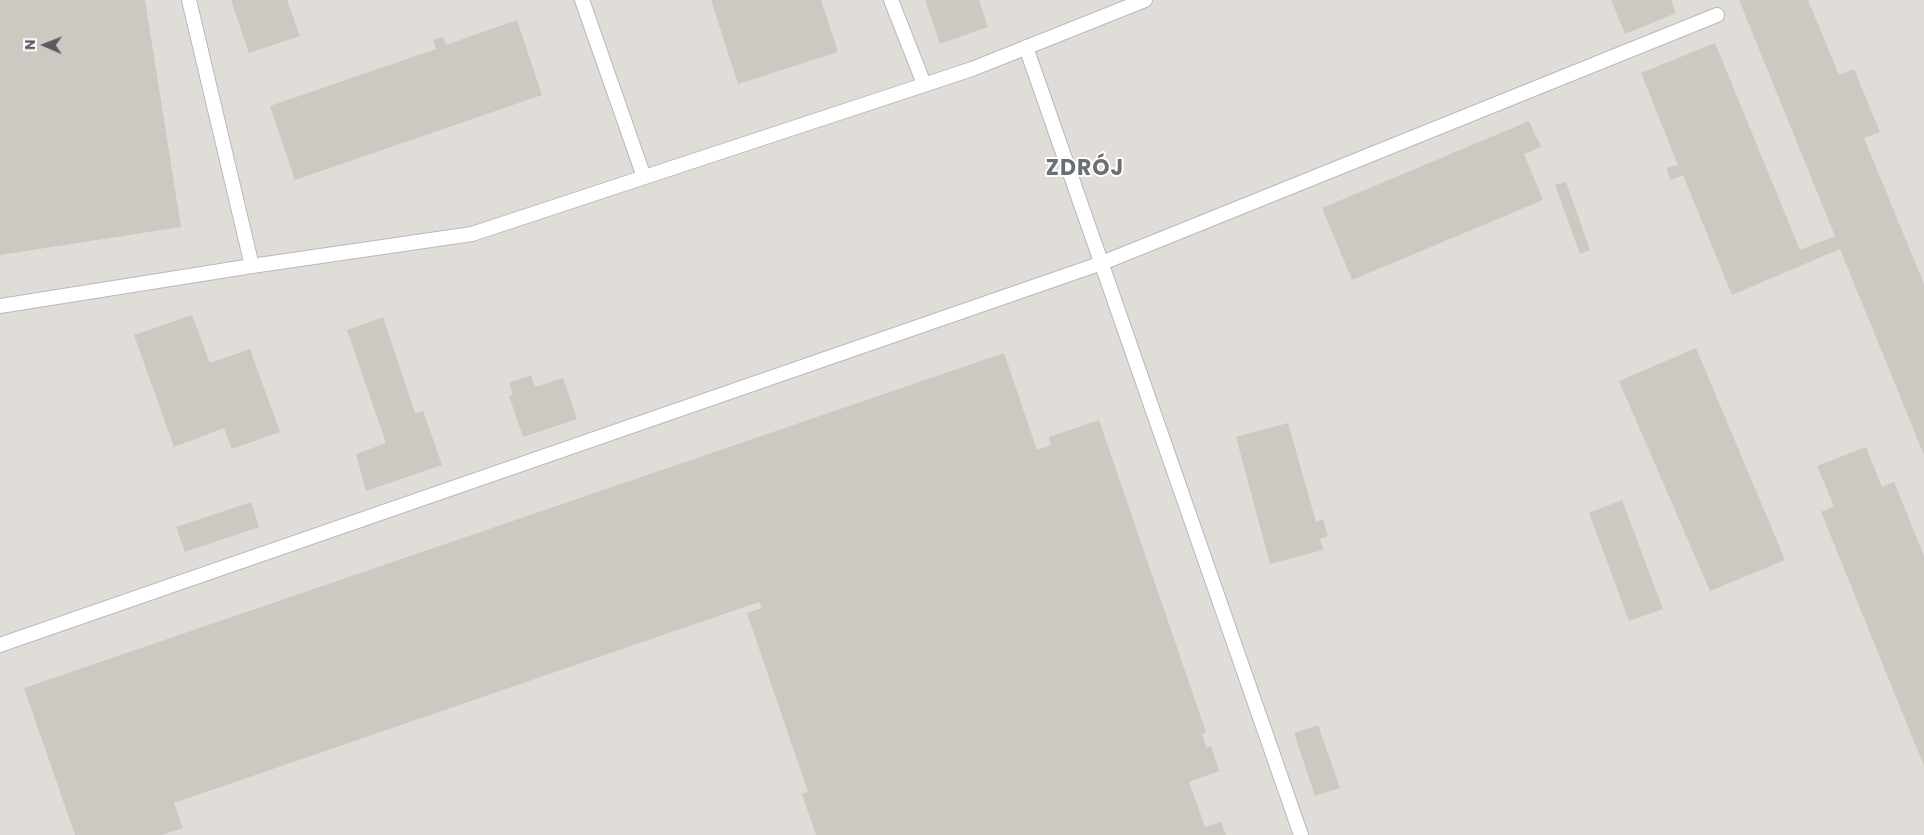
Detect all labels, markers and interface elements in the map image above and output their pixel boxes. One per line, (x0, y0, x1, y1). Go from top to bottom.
north arrow (20, 20, 70, 70)
text: N (20, 39, 40, 50)
district label: ZDRÓJ (1045, 156, 1125, 182)

